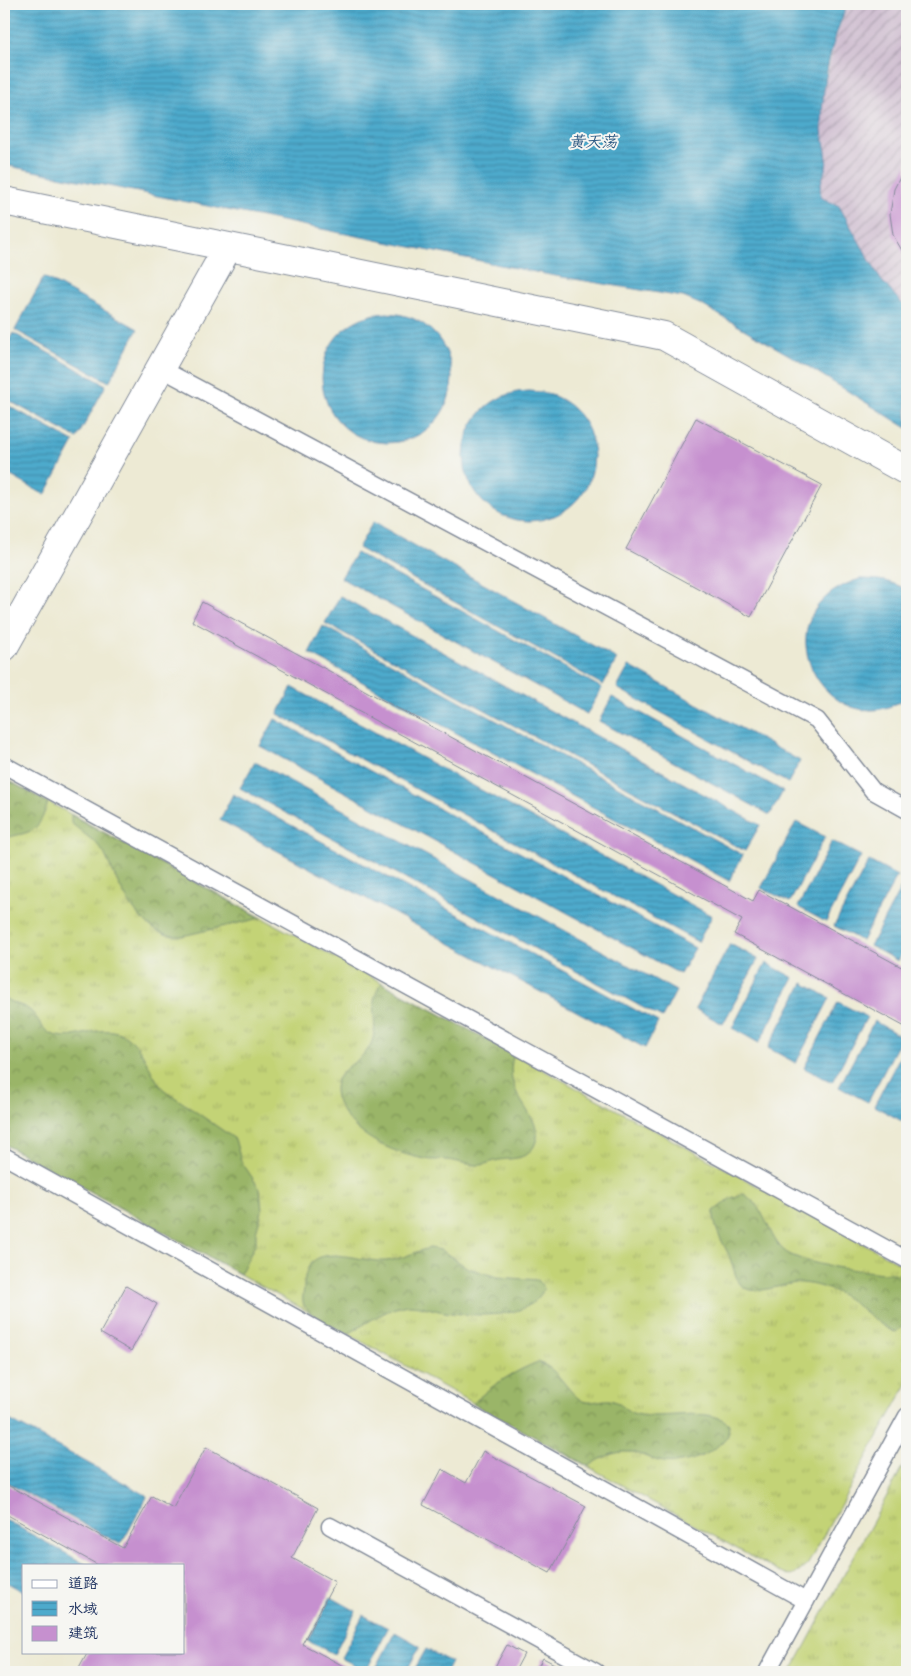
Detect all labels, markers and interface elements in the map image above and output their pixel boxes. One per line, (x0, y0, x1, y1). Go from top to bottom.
water label: 黄天荡 (569, 132, 619, 152)
legend (22, 1564, 185, 1654)
text: 道路 (68, 1574, 98, 1593)
text: 水域 (68, 1600, 98, 1619)
text: 建筑 (68, 1624, 98, 1643)

